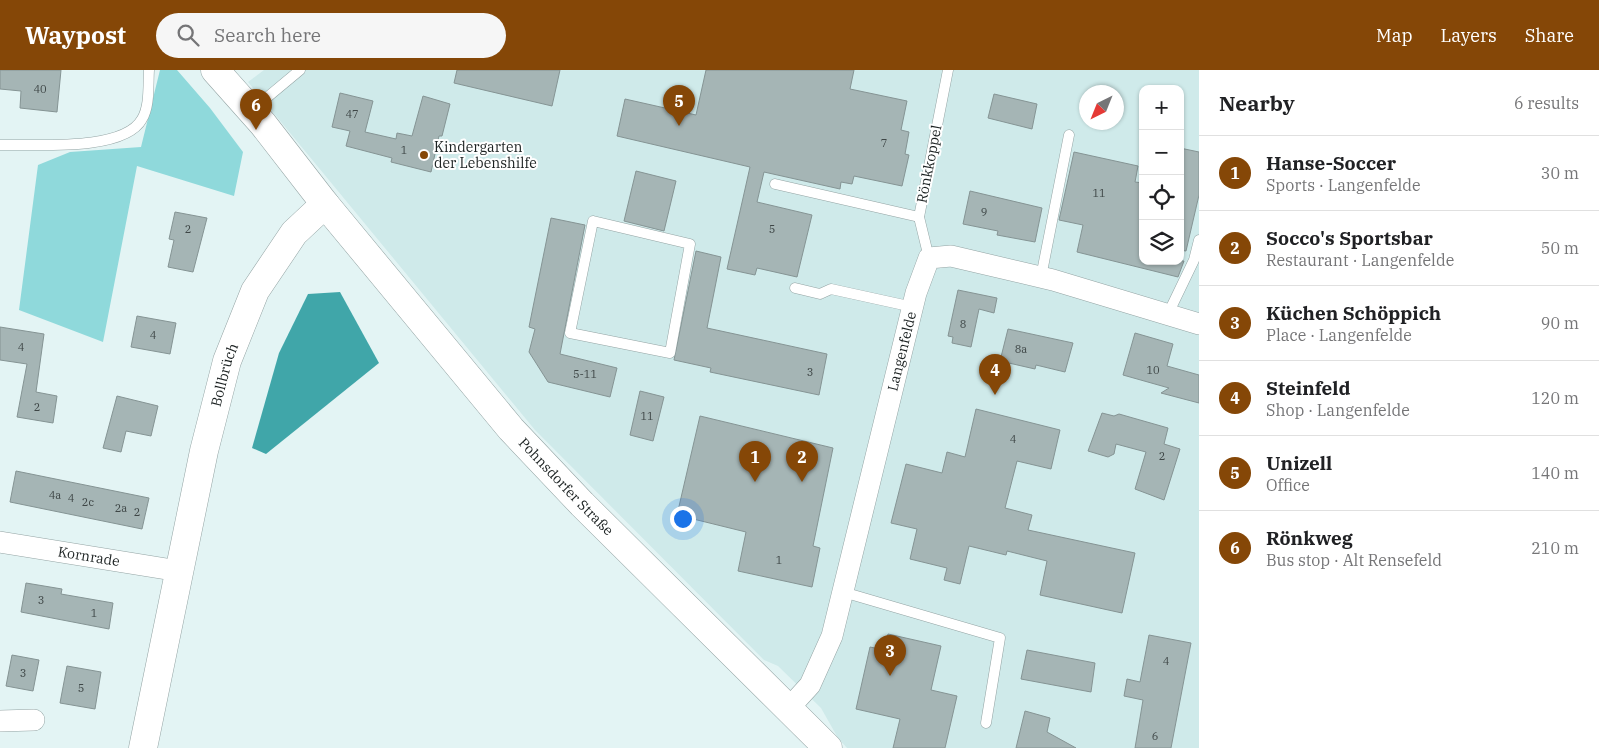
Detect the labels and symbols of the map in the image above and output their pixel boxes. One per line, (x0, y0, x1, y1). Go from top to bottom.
house number: 40 (33, 82, 47, 96)
pin: 5 (663, 85, 695, 126)
north arrow (1079, 85, 1124, 130)
pin: 6 (240, 89, 272, 130)
house number: 47 (345, 107, 359, 121)
street label: Rönkkoppel (913, 123, 945, 205)
house number: 7 (881, 136, 887, 150)
place label: Kindergarten der Lebenshilfe (434, 138, 537, 172)
house number: 1 (401, 143, 407, 157)
marker: Kindergarten der Lebenshilfe (418, 149, 430, 161)
house number: 11 (1092, 186, 1106, 200)
house number: 9 (981, 205, 987, 219)
house number: 2 (185, 222, 191, 236)
house number: 5 (769, 222, 775, 236)
street label: Langenfelde (883, 310, 920, 393)
house number: 8 (960, 317, 966, 331)
house number: 4 (150, 328, 157, 342)
house number: 4 (18, 340, 25, 354)
street label: Bollbrüch (207, 340, 242, 408)
house number: 8a (1015, 342, 1027, 356)
pin: 4 (979, 354, 1011, 395)
house number: 10 (1146, 363, 1160, 377)
house number: 3 (807, 365, 813, 379)
house number: 5-11 (573, 367, 597, 381)
house number: 2 (34, 400, 40, 414)
house number: 11 (640, 409, 654, 423)
house number: 4 (1010, 432, 1017, 446)
street label: Pohnsdorfer Straße (515, 434, 617, 539)
pin: 1 (739, 441, 771, 482)
pin: 2 (786, 441, 818, 482)
house number: 2 (1159, 449, 1165, 463)
house number: 4a (49, 488, 61, 502)
house number: 4 (68, 491, 75, 505)
house number: 2c (82, 495, 94, 509)
house number: 2a (115, 501, 127, 515)
house number: 2 (134, 505, 140, 519)
your location (670, 506, 696, 532)
street label: Kornrade (57, 543, 121, 570)
house number: 1 (776, 553, 782, 567)
house number: 3 (38, 593, 44, 607)
house number: 1 (91, 606, 97, 620)
pin: 3 (874, 635, 906, 676)
house number: 4 (1163, 654, 1170, 668)
house number: 3 (20, 666, 26, 680)
house number: 5 (78, 681, 84, 695)
house number: 6 (1152, 729, 1158, 743)

